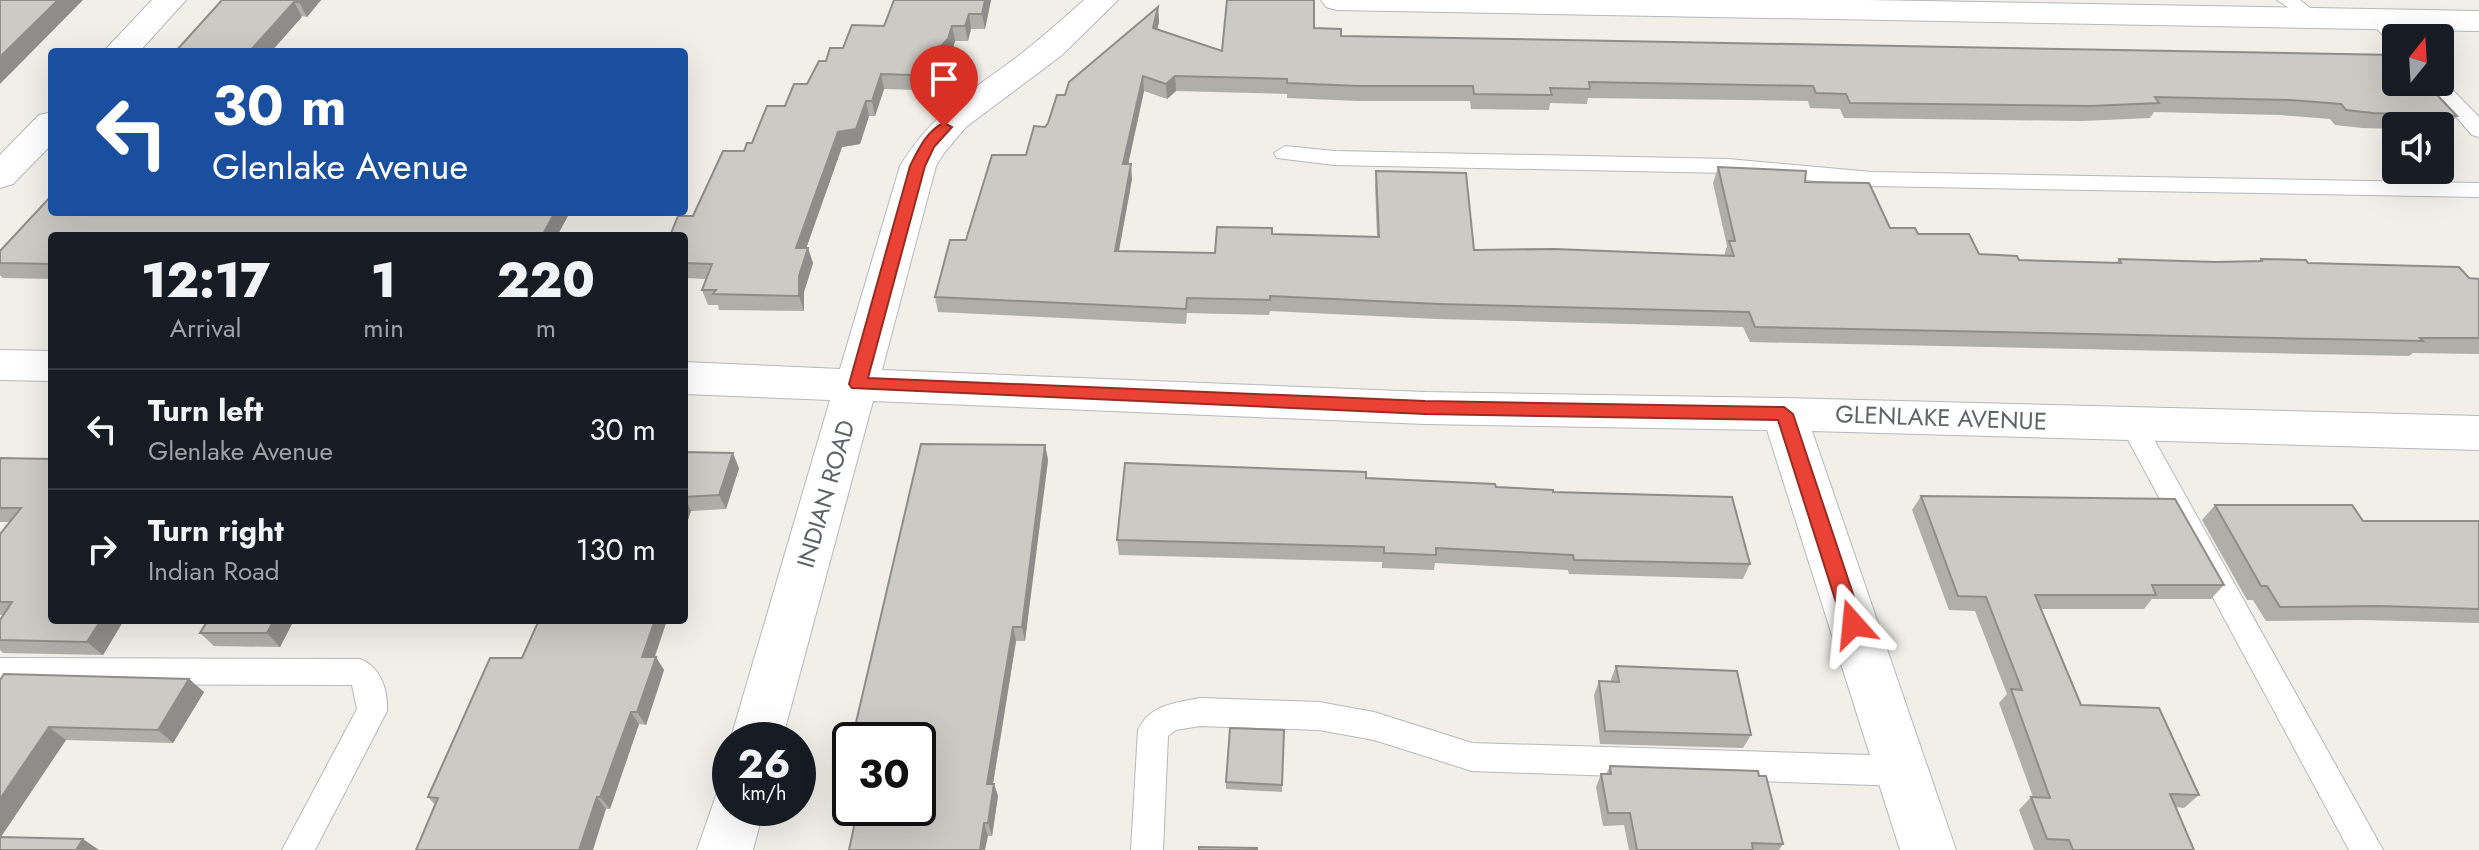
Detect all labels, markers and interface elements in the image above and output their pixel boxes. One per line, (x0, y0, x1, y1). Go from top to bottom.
north arrow (2382, 24, 2454, 96)
map controls (2382, 24, 2454, 184)
pin (910, 45, 978, 127)
icon: arrive (922, 57, 966, 101)
text: 30 m (212, 65, 347, 146)
icon: left (80, 80, 184, 184)
button: sound (2382, 112, 2454, 184)
text: Glenlake Avenue (212, 140, 468, 192)
text: 12:17 (141, 246, 270, 315)
text: 1 (371, 246, 396, 315)
text: 220 (497, 246, 595, 315)
text: Arrival (170, 309, 241, 347)
text: min (363, 309, 404, 347)
text: m (536, 309, 556, 347)
text: Turn left (148, 389, 263, 432)
street label: GLENLAKE AVENUE (1835, 396, 2047, 439)
icon: left (80, 407, 124, 451)
text: 30 m (589, 408, 656, 451)
street label: INDIAN ROAD (788, 416, 863, 572)
text: Glenlake Avenue (148, 432, 333, 470)
text: Turn right (148, 509, 284, 552)
icon: right (80, 527, 124, 571)
text: 130 m (576, 528, 656, 571)
text: Indian Road (148, 552, 280, 590)
position arrow (1811, 582, 1895, 666)
speed limit sign: 30 (832, 722, 936, 826)
text: 26 (738, 735, 791, 793)
text: km/h (741, 779, 787, 808)

